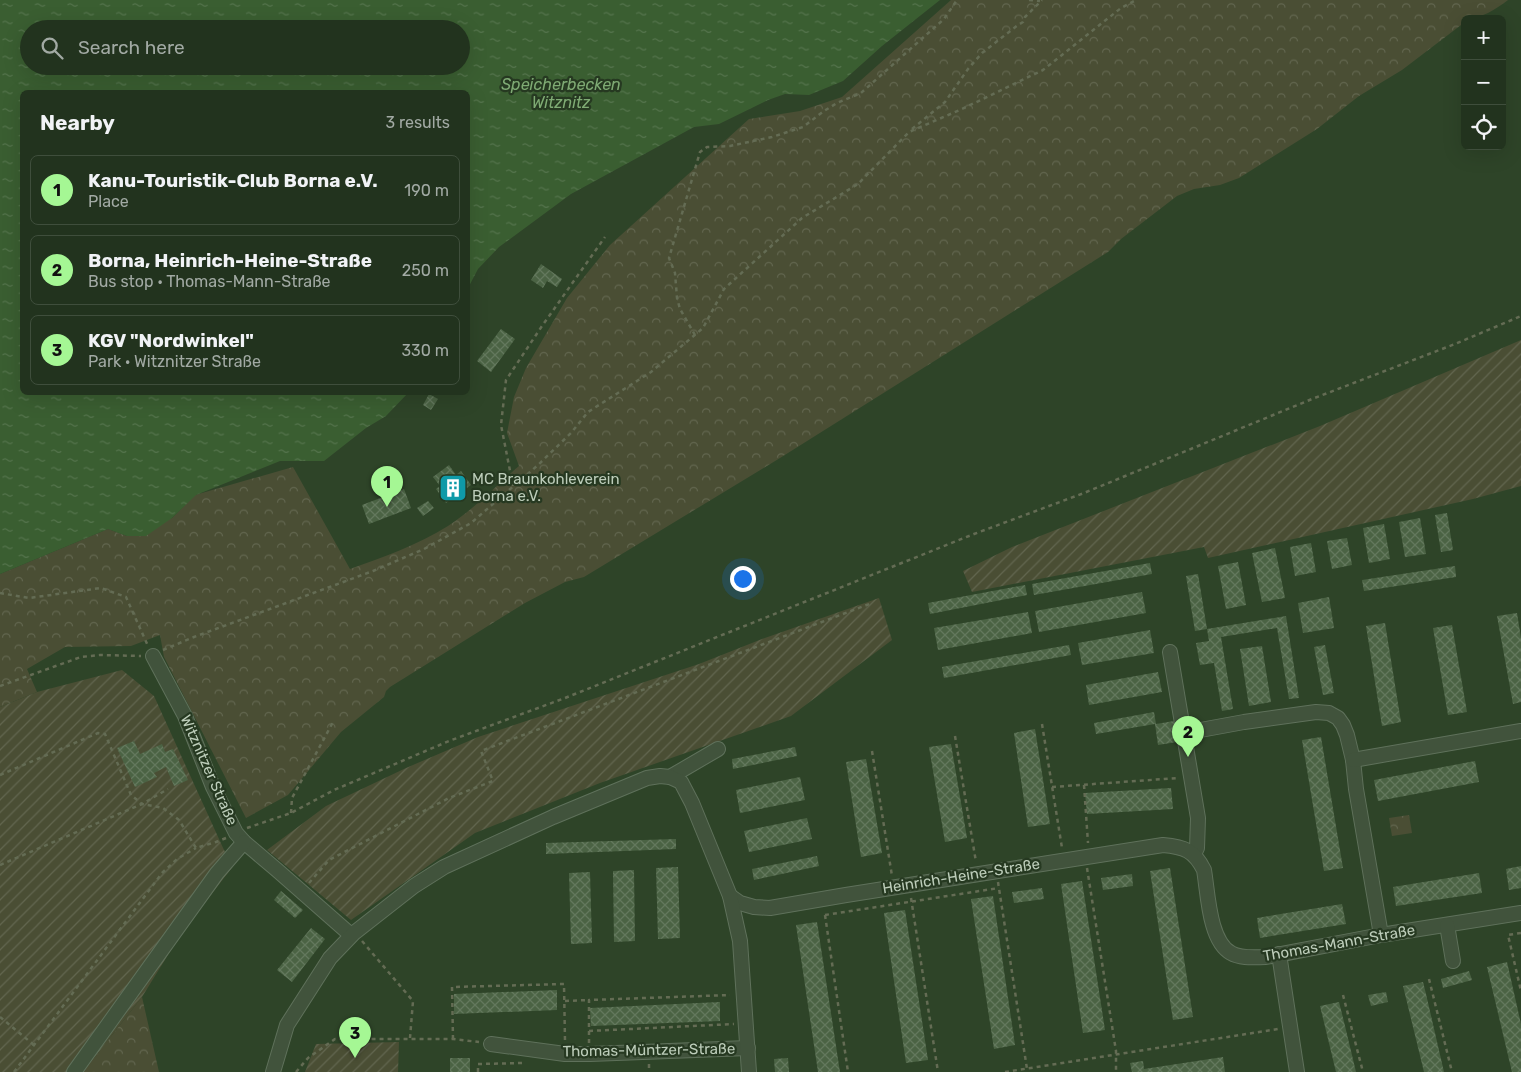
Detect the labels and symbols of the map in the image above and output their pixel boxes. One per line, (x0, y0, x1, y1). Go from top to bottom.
water label: Speicherbecken Witznitz (501, 75, 621, 112)
pin: 1 (371, 466, 403, 507)
place label: MC Braunkohleverein Borna e.V. (472, 470, 620, 505)
building icon: MC Braunkohleverein Borna e.V. (438, 473, 468, 503)
your location (730, 566, 756, 592)
street label: Witznitzer Straße (177, 712, 241, 828)
pin: 2 (1172, 716, 1204, 757)
street label: Heinrich-Heine-Straße (881, 855, 1041, 897)
street label: Thomas-Mann-Straße (1262, 921, 1416, 965)
pin: 3 (339, 1017, 371, 1058)
street label: Thomas-Müntzer-Straße (563, 1039, 735, 1061)

